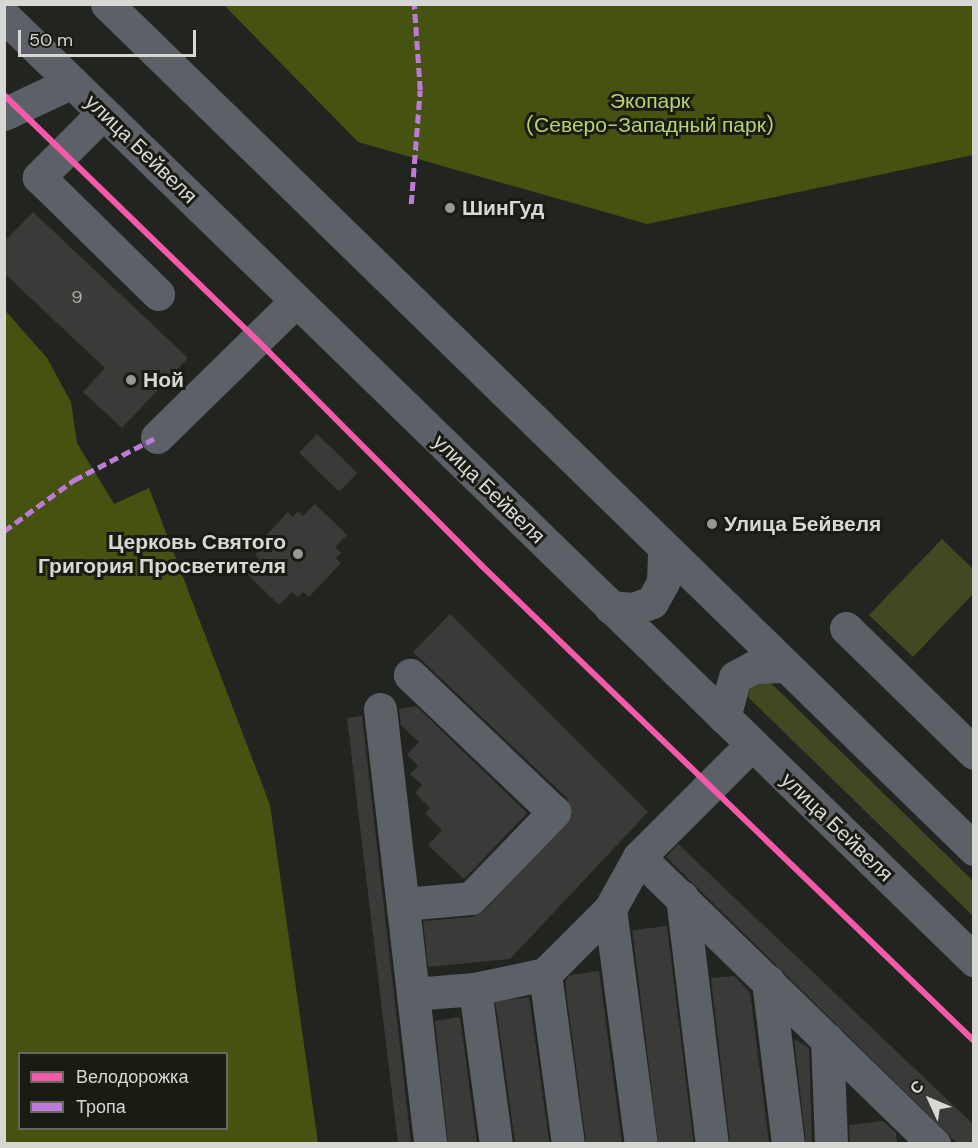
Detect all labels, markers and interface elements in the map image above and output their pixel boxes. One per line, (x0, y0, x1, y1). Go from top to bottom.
scale bar (21, 18, 200, 56)
text: 50 m (29, 28, 73, 52)
park label: Экопарк (Северо-Западный парк) (526, 88, 774, 138)
street label: улица Бейвеля (80, 89, 202, 209)
place label: ШинГуд (462, 195, 544, 221)
marker: ШинГуд (443, 201, 457, 215)
house number: 9 (71, 286, 83, 308)
place label: Ной (143, 367, 184, 393)
marker: Ной (124, 373, 138, 387)
street label: улица Бейвеля (428, 429, 550, 549)
place label: Улица Бейвеля (724, 511, 881, 537)
marker: Улица Бейвеля (705, 517, 719, 531)
place label: Церковь Святого Григория Просветителя (38, 529, 286, 579)
marker: Церковь Святого Григория Просветителя (291, 547, 305, 561)
street label: улица Бейвеля (776, 767, 898, 887)
legend (18, 1052, 228, 1130)
text: Велодорожка (76, 1065, 188, 1089)
north arrow (900, 1070, 960, 1130)
text: С (905, 1076, 928, 1099)
text: Тропа (76, 1095, 126, 1119)

